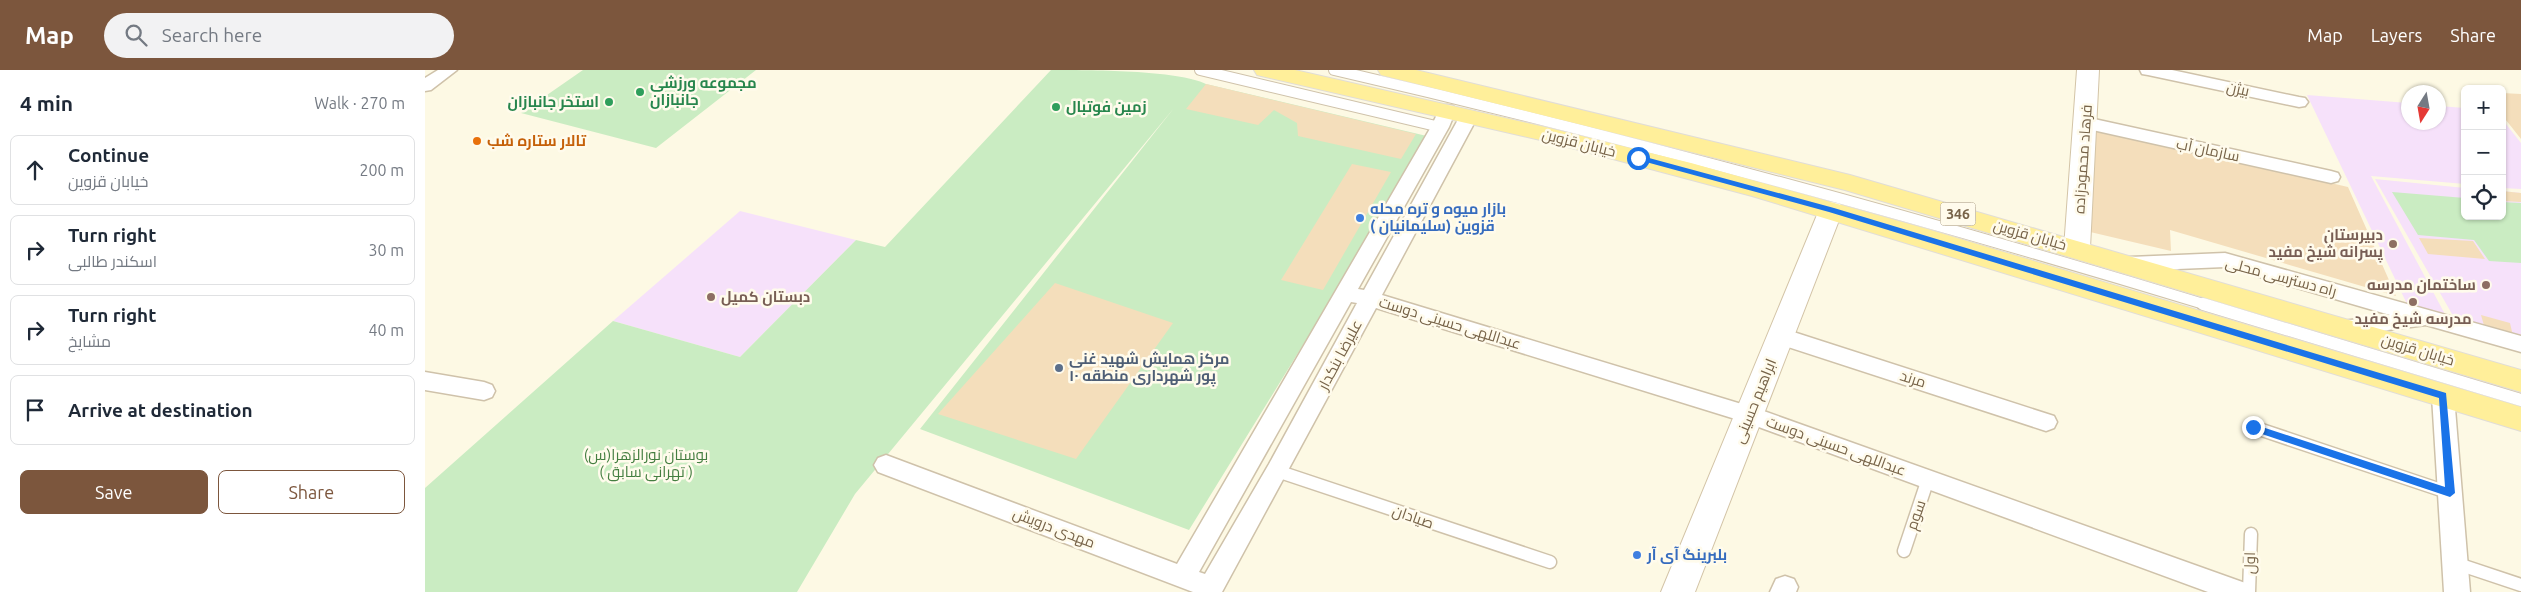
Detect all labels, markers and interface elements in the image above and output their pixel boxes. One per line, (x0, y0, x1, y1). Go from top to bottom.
search box (104, 13, 454, 58)
icon: search (122, 21, 150, 49)
text: Map (25, 22, 74, 49)
text: Search here (162, 24, 262, 46)
text: Map (2307, 25, 2343, 45)
text: Layers (2371, 25, 2422, 45)
text: Share (2450, 25, 2496, 45)
place label: مجموعه ورزشی جانبازان (650, 74, 757, 109)
street label: بیژن (2225, 78, 2251, 101)
north arrow (2401, 85, 2446, 130)
map controls (2461, 85, 2506, 220)
button: + (2461, 85, 2506, 130)
marker: مجموعه ورزشی جانبازان (634, 86, 646, 98)
text: 4 min (20, 91, 73, 115)
place label: استخر جانبازان (507, 93, 599, 111)
text: Walk · 270 m (314, 94, 405, 112)
marker: استخر جانبازان (603, 96, 615, 108)
place label: زمین فوتبال (1066, 98, 1147, 116)
marker: زمین فوتبال (1050, 101, 1062, 113)
street label: فرهاد محمودزاده (2070, 104, 2096, 214)
street label: خیابان قزوین (1540, 125, 1618, 162)
button: − (2461, 130, 2506, 175)
place label: تالار ستاره شب (487, 132, 586, 150)
marker: تالار ستاره شب (471, 135, 483, 147)
street label: سازمان آب (2175, 135, 2241, 166)
text: Continue (68, 144, 149, 166)
route start (1627, 147, 1650, 170)
icon: ahead (21, 156, 49, 184)
text: 200 m (359, 161, 404, 179)
text: خیابان قزوین (68, 172, 148, 190)
button: locate (2461, 175, 2506, 220)
place label: بازار میوه و تره محله قزوین (سلیمانیان ) (1370, 200, 1506, 235)
road number: 346 (1941, 202, 1975, 226)
marker: بازار میوه و تره محله قزوین (سلیمانیان ) (1354, 212, 1366, 224)
street label: خیابان قزوین (1991, 216, 2069, 255)
text: Turn right (68, 224, 156, 246)
place label: دبیرستان پسرانه شیخ مفید (2269, 226, 2384, 263)
icon: right (21, 236, 49, 264)
marker: دبیرستان پسرانه شیخ مفید (2387, 238, 2399, 250)
text: 30 m (368, 241, 404, 259)
text: اسکندر طالبی (68, 252, 157, 270)
street label: راه دسترسی محلی (2223, 254, 2339, 301)
place label: ساختمان مدرسه (2367, 276, 2476, 294)
marker: ساختمان مدرسه (2480, 279, 2492, 291)
place label: دبستان کمیل (721, 288, 810, 306)
marker: دبستان کمیل (705, 291, 717, 303)
street label: عبداللهی حسینی دوست (1377, 293, 1523, 354)
marker: مدرسه شیخ مفید (2407, 296, 2419, 308)
text: Turn right (68, 304, 156, 326)
place label: مدرسه شیخ مفید (2354, 310, 2472, 329)
icon: right (21, 316, 49, 344)
street label: علیرضا بنکدار (1314, 317, 1366, 394)
text: 40 m (368, 321, 404, 339)
street label: خیابان قزوین (2379, 330, 2457, 371)
text: مشایخ (68, 332, 111, 350)
place label: مرکز همایش شهید غنی پور شهرداری منطقه ۱۰ (1069, 350, 1230, 387)
street label: ابراهیم حسینی (1730, 356, 1781, 446)
marker: مرکز همایش شهید غنی پور شهرداری منطقه ۱۰ (1053, 362, 1065, 374)
street label: مرند (1898, 366, 1928, 392)
icon: arrive (21, 396, 49, 424)
text: Arrive at destination (68, 399, 253, 421)
street label: عبداللهی حسینی دوست (1763, 412, 1908, 481)
route end (2242, 416, 2265, 439)
park label: بوستان نورالزهرا(س) ( تهرانی سابق ) (584, 446, 708, 482)
button: Save (20, 470, 208, 514)
button: Share (218, 470, 405, 514)
street label: سوم (1903, 498, 1930, 533)
street label: صیادان (1390, 502, 1436, 533)
street label: مهدی درویش (1010, 504, 1098, 553)
place label: بلبرینگ آی آر (1646, 546, 1727, 564)
marker: بلبرینگ آی آر (1631, 549, 1643, 561)
street label: اول (2241, 552, 2259, 574)

